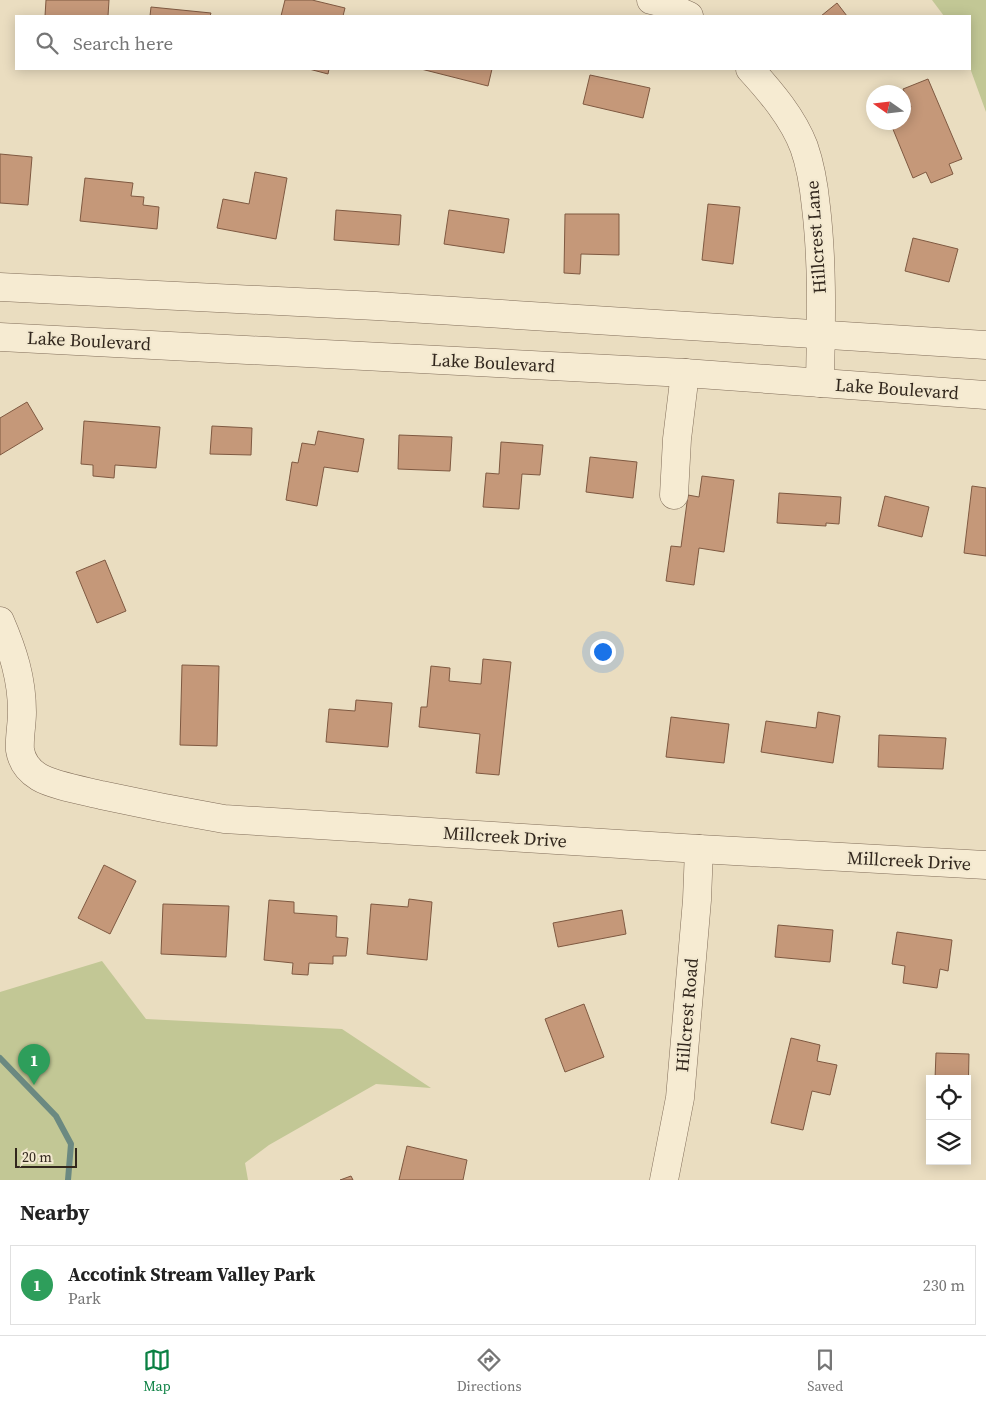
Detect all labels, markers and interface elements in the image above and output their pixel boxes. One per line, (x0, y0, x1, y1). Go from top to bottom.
search box (15, 15, 971, 70)
icon: search (33, 29, 61, 57)
text: Search here (73, 30, 173, 56)
north arrow (866, 85, 911, 130)
street label: Hillcrest Lane (799, 180, 832, 294)
street label: Lake Boulevard (26, 325, 152, 356)
street label: Lake Boulevard (430, 347, 556, 378)
street label: Lake Boulevard (834, 372, 960, 405)
your location (590, 639, 616, 665)
street label: Millcreek Drive (442, 820, 568, 853)
street label: Millcreek Drive (846, 845, 972, 876)
street label: Hillcrest Road (669, 957, 704, 1073)
pin: 1 (18, 1044, 50, 1085)
map controls (926, 1075, 971, 1165)
button: locate (926, 1075, 971, 1120)
button: layers (926, 1120, 971, 1165)
scale bar (15, 1145, 78, 1168)
text: 20 m (22, 1147, 52, 1167)
text: Nearby (20, 1198, 90, 1227)
text: Accotink Stream Valley Park (68, 1261, 315, 1287)
text: 1 (33, 1274, 41, 1296)
text: 230 m (923, 1274, 965, 1296)
text: Park (68, 1287, 101, 1309)
tab: Map (143, 1346, 171, 1396)
tab: Directions (457, 1346, 521, 1396)
tab: Saved (807, 1346, 843, 1396)

